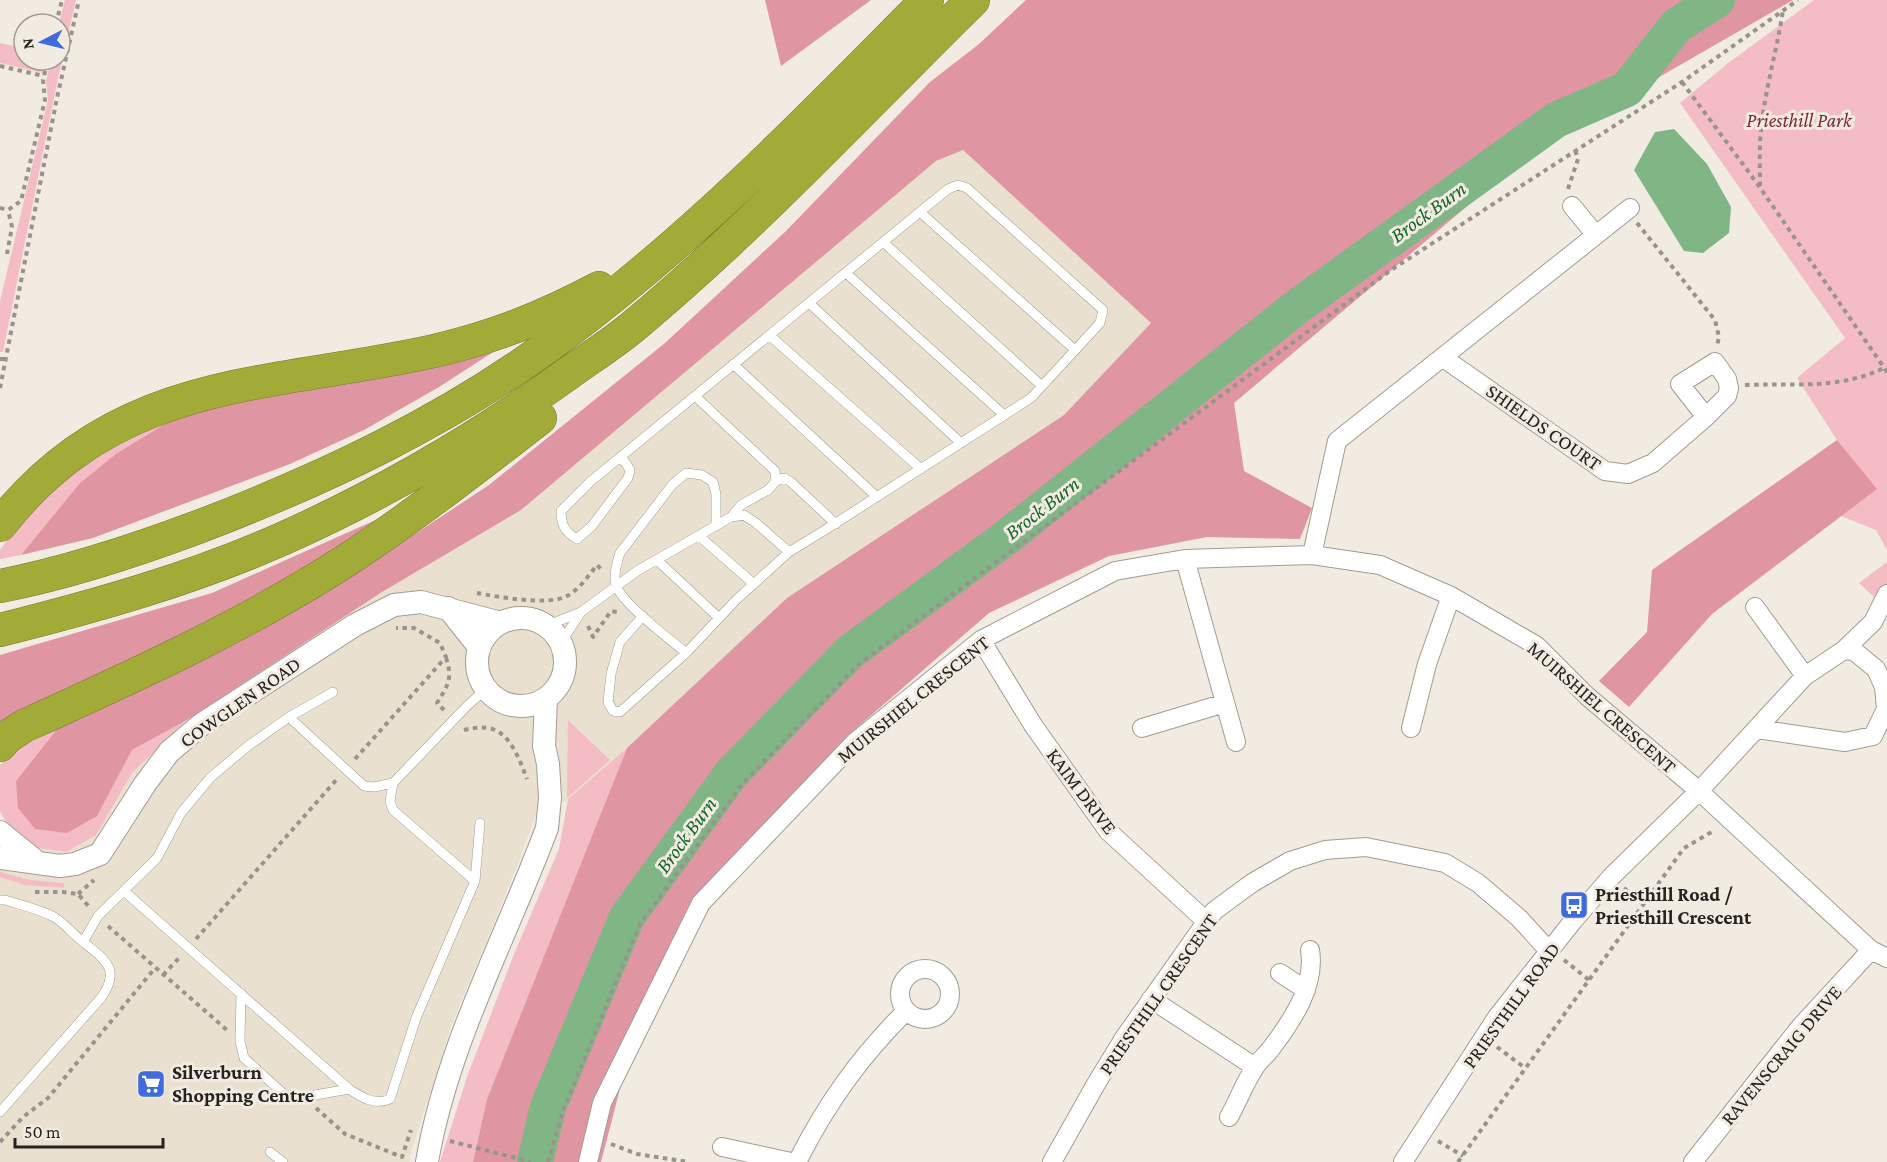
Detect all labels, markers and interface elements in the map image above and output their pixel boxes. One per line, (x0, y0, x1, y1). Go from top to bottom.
north arrow (12, 12, 72, 72)
text: N (18, 37, 37, 50)
park label: Priesthill Park (1746, 109, 1853, 131)
water label: Brock Burn (1385, 177, 1471, 247)
street label: SHIELDS COURT (1482, 379, 1606, 475)
water label: Brock Burn (1000, 472, 1084, 544)
street label: MUIRSHIEL CRESCENT (832, 631, 994, 767)
street label: MUIRSHIEL CRESCENT (1523, 637, 1681, 778)
street label: COWGLEN ROAD (175, 652, 305, 752)
street label: KAIM DRIVE (1043, 744, 1121, 838)
water label: Brock Burn (651, 792, 721, 878)
place label: Priesthill Road / Priesthill Crescent (1595, 883, 1752, 928)
bus stop icon: Priesthill Road / Priesthill Crescent (1558, 889, 1590, 921)
street label: PRIESTHILL CRESCENT (1094, 909, 1222, 1078)
street label: PRIESTHILL ROAD (1458, 938, 1564, 1072)
street label: RAVENSCRAIG DRIVE (1716, 981, 1846, 1129)
place label: Silverburn Shopping Centre (172, 1061, 314, 1106)
supermarket icon: Silverburn Shopping Centre (135, 1068, 167, 1100)
scale bar (15, 1111, 164, 1149)
text: 50 m (24, 1122, 61, 1142)

